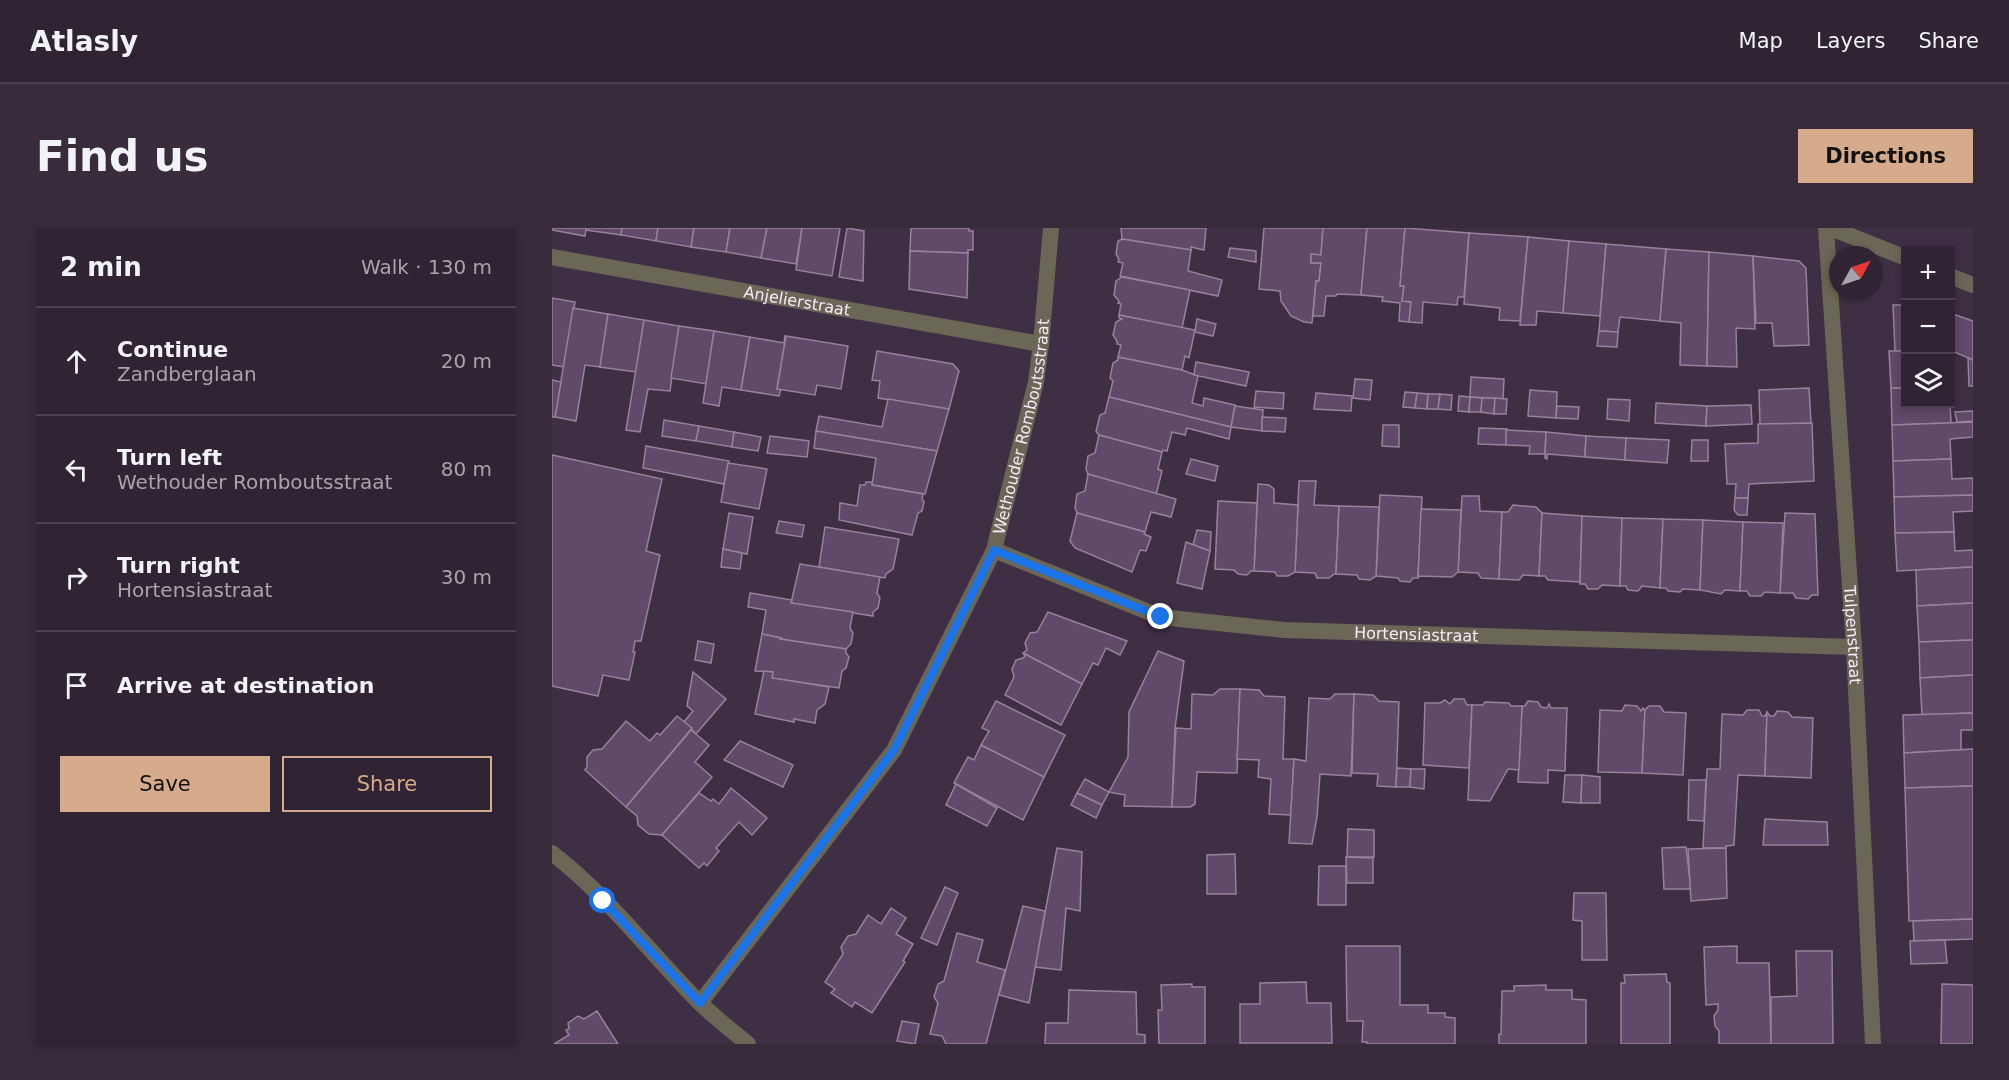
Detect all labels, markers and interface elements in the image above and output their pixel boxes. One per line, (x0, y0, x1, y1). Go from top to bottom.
text: Atlasly (30, 25, 138, 58)
text: Map (1739, 29, 1783, 53)
text: Layers (1816, 29, 1885, 53)
text: Share (1918, 29, 1979, 53)
button: Directions (1798, 129, 1973, 183)
text: Find us (36, 132, 209, 181)
north arrow (1829, 246, 1883, 300)
map controls (1901, 246, 1955, 408)
button: + (1901, 246, 1955, 300)
text: 2 min (60, 252, 142, 282)
text: Walk · 130 m (361, 255, 492, 279)
street label: Anjelierstraat (742, 282, 852, 319)
button: − (1901, 300, 1955, 354)
street label: Wethouder Romboutsstraat (989, 318, 1053, 536)
text: Continue (117, 337, 228, 362)
icon: ahead (60, 345, 93, 378)
text: 20 m (441, 349, 492, 373)
button: layers (1901, 354, 1955, 408)
text: Zandberglaan (117, 362, 257, 386)
text: Turn left (117, 445, 222, 470)
icon: left (60, 453, 93, 486)
text: 80 m (441, 457, 492, 481)
text: Wethouder Romboutsstraat (117, 470, 392, 494)
text: Turn right (117, 553, 240, 578)
icon: right (60, 561, 93, 594)
text: 30 m (441, 565, 492, 589)
text: Hortensiastraat (117, 578, 272, 602)
street label: Tulpenstraat (1840, 584, 1865, 685)
route end (1147, 603, 1173, 629)
street label: Hortensiastraat (1354, 623, 1479, 645)
icon: arrive (60, 669, 93, 702)
text: Arrive at destination (117, 673, 374, 698)
button: Save (60, 756, 270, 812)
button: Share (282, 756, 492, 812)
route start (589, 887, 615, 913)

